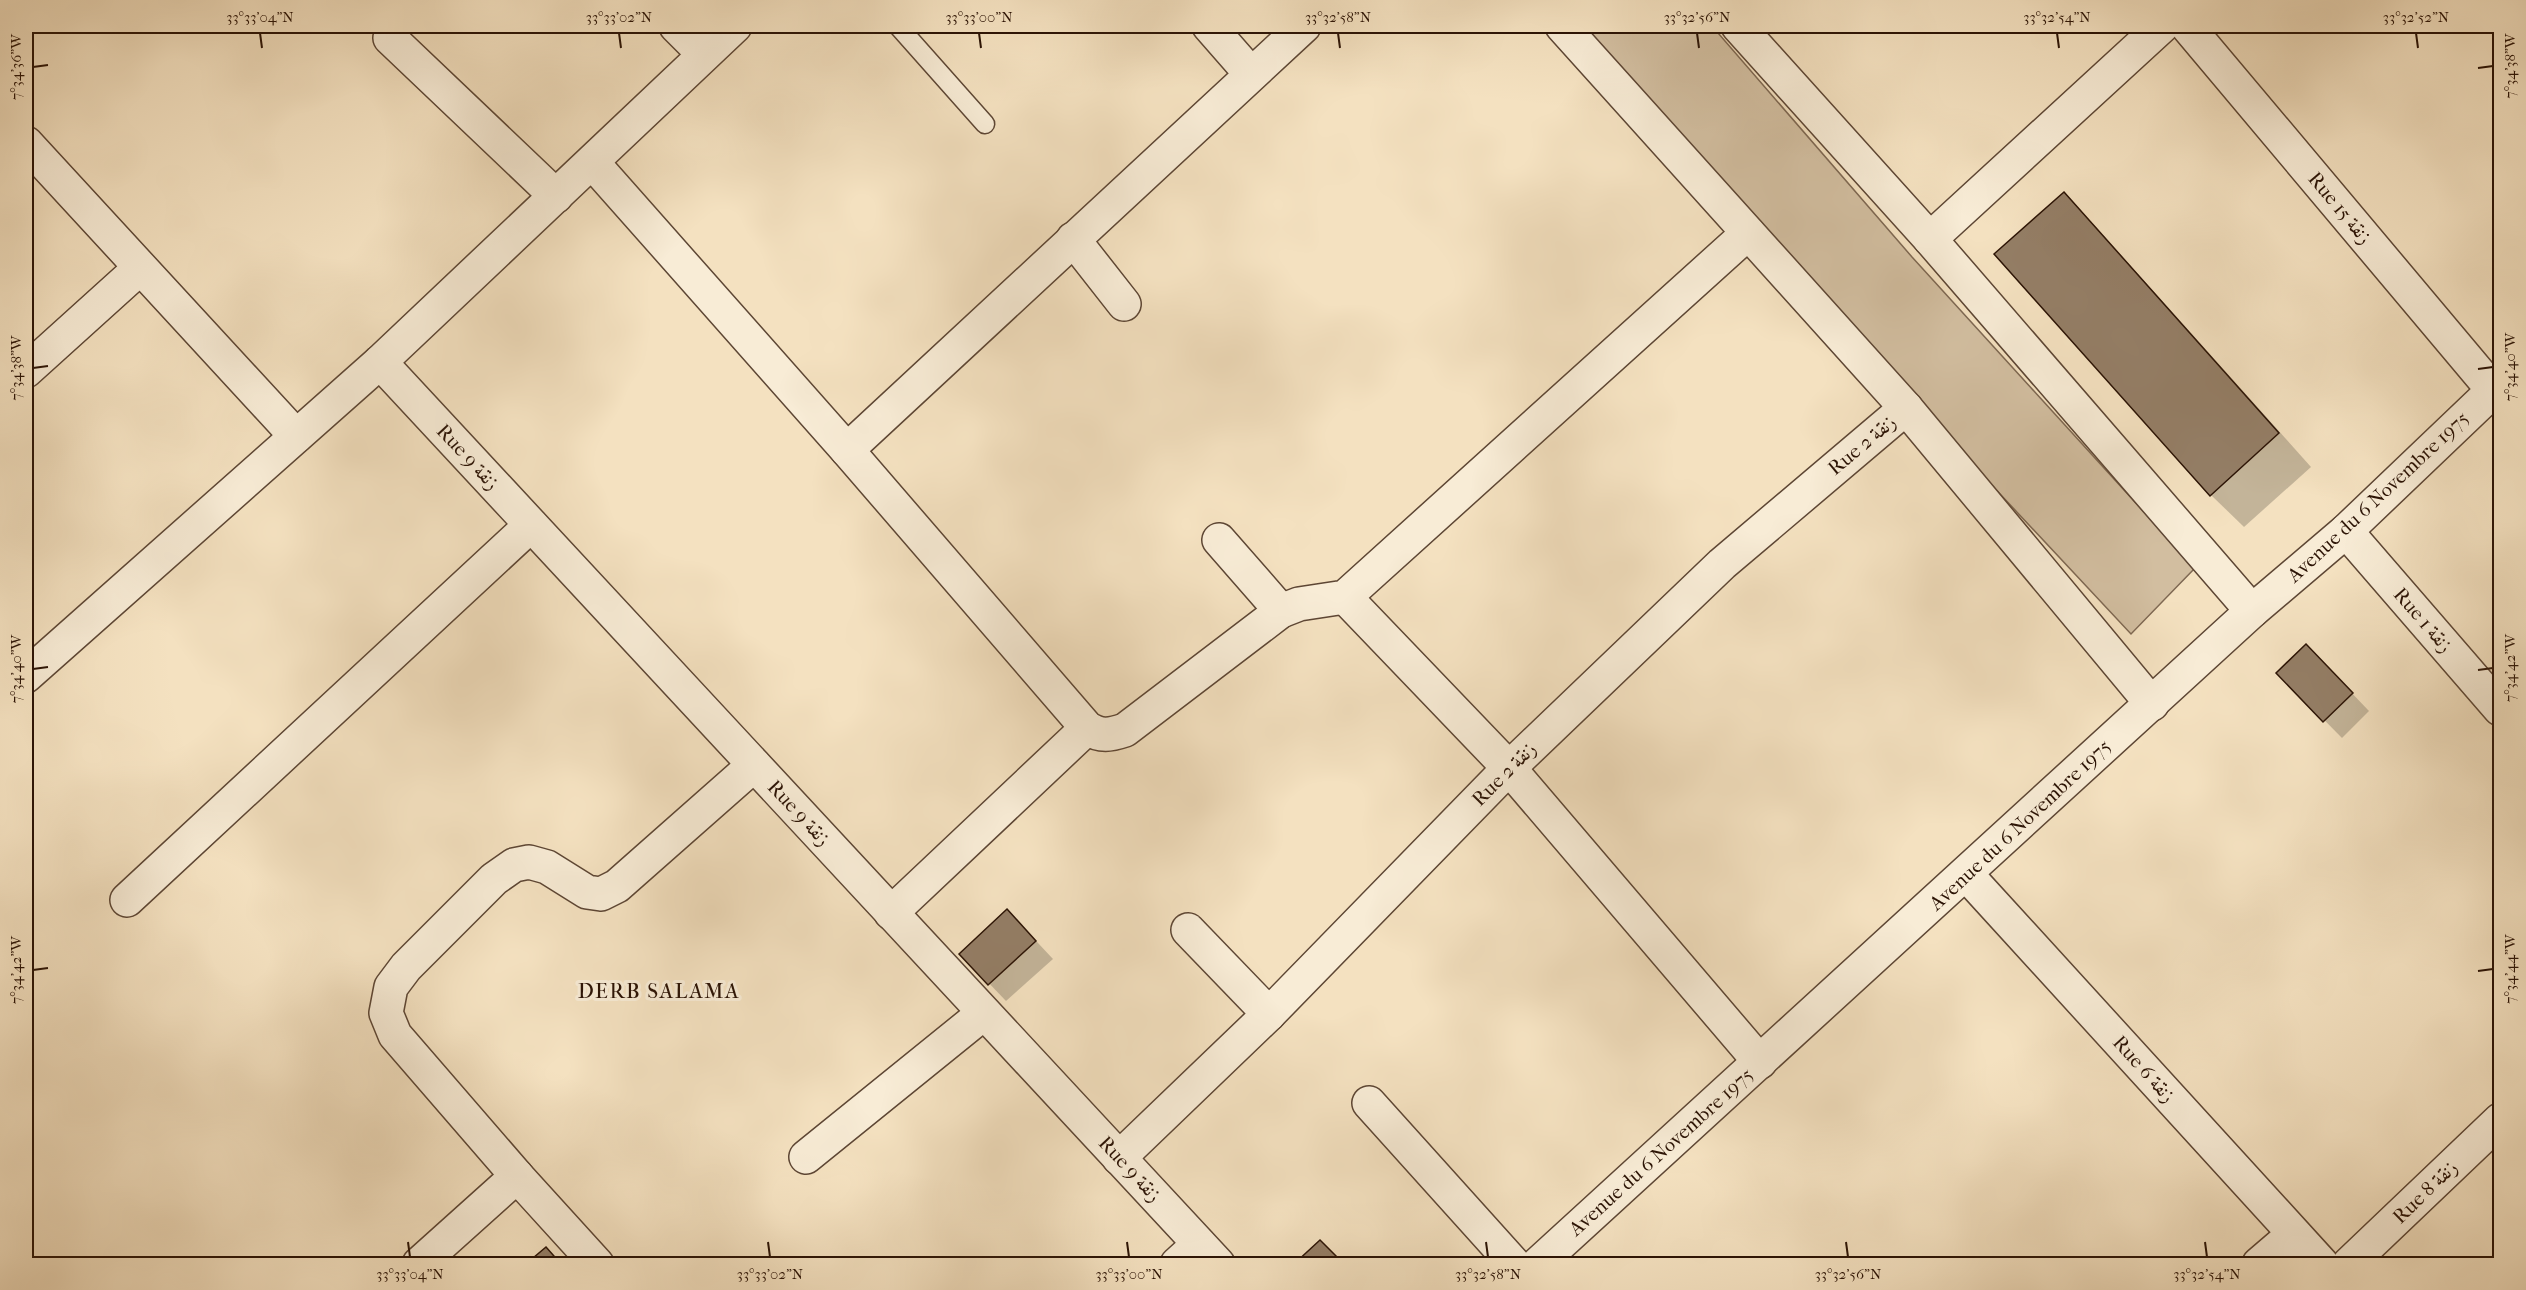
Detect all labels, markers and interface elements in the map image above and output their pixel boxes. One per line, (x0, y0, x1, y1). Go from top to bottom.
text: 33°33'04"N (226, 8, 294, 26)
text: 33°33'02"N (586, 8, 653, 26)
text: 33°33'00"N (945, 8, 1013, 26)
text: 33°32'58"N (1305, 8, 1372, 26)
text: 33°32'56"N (1664, 8, 1731, 26)
text: 33°32'54"N (2023, 8, 2091, 26)
text: 33°32'52"N (2383, 8, 2450, 26)
text: 7°34'38"W (2501, 32, 2519, 99)
text: 7°34'36"W (7, 33, 25, 100)
street label: Rue 15 زنقة (2303, 167, 2377, 249)
text: 7°34'40"W (2501, 331, 2519, 401)
text: 7°34'38"W (7, 334, 25, 401)
street label: Avenue du 6 Novembre 1975 (2282, 407, 2474, 588)
street label: Rue 2 زنقة (1824, 410, 1900, 480)
street label: Rue 9 زنقة (432, 419, 504, 495)
street label: Rue 1 زنقة (2389, 583, 2457, 657)
text: 7°34'40"W (7, 633, 25, 703)
text: 7°34'42"W (2501, 633, 2519, 702)
street label: Avenue du 6 Novembre 1975 (1924, 735, 2116, 916)
street label: Rue 2 زنقة (1467, 737, 1541, 811)
street label: Rue 9 زنقة (763, 775, 835, 851)
text: 7°34'44"W (2501, 933, 2519, 1004)
text: 7°34'42"W (7, 935, 25, 1004)
district label: DERB SALAMA (578, 979, 740, 1003)
street label: Rue 6 زنقة (2108, 1031, 2180, 1107)
street label: Avenue du 6 Novembre 1975 (1563, 1063, 1758, 1241)
street label: Rue 9 زنقة (1094, 1131, 1166, 1207)
street label: Rue 8 زنقة (2388, 1156, 2462, 1228)
text: 33°33'04"N (376, 1265, 444, 1283)
text: 33°33'02"N (737, 1265, 804, 1283)
text: 33°33'00"N (1095, 1265, 1163, 1283)
text: 33°32'58"N (1455, 1265, 1522, 1283)
text: 33°32'56"N (1815, 1265, 1882, 1283)
text: 33°32'54"N (2173, 1265, 2241, 1283)

